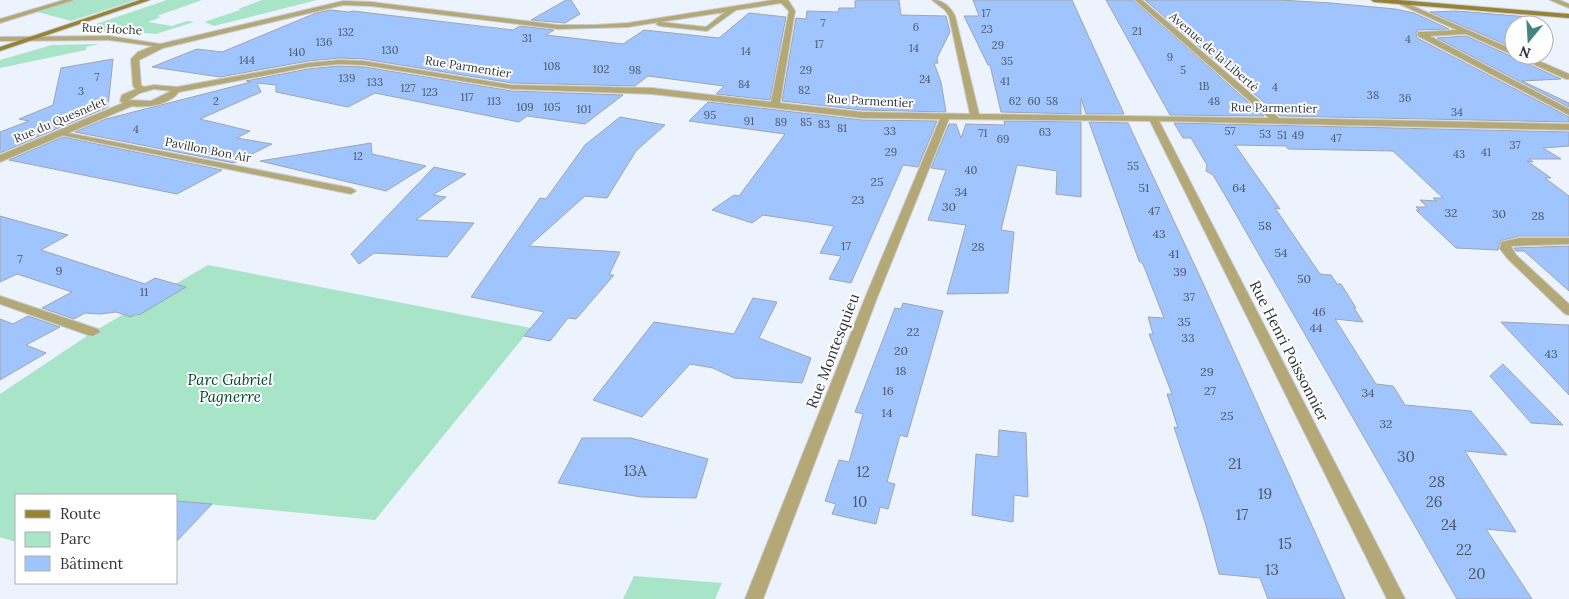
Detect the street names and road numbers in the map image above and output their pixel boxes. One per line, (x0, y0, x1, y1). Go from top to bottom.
street label: Avenue de la Liberté (1166, 8, 1262, 95)
street label: Rue Hoche (81, 19, 143, 38)
street label: Rue Parmentier (424, 52, 513, 81)
street label: Rue Parmentier (826, 91, 915, 110)
street label: Rue du Quesnelet (11, 93, 109, 146)
street label: Rue Parmentier (1230, 99, 1318, 116)
street label: Pavillon Bon Air (164, 134, 253, 165)
street label: Rue Henri Poissonnier (1246, 277, 1333, 425)
street label: Rue Montesquieu (802, 291, 863, 411)

